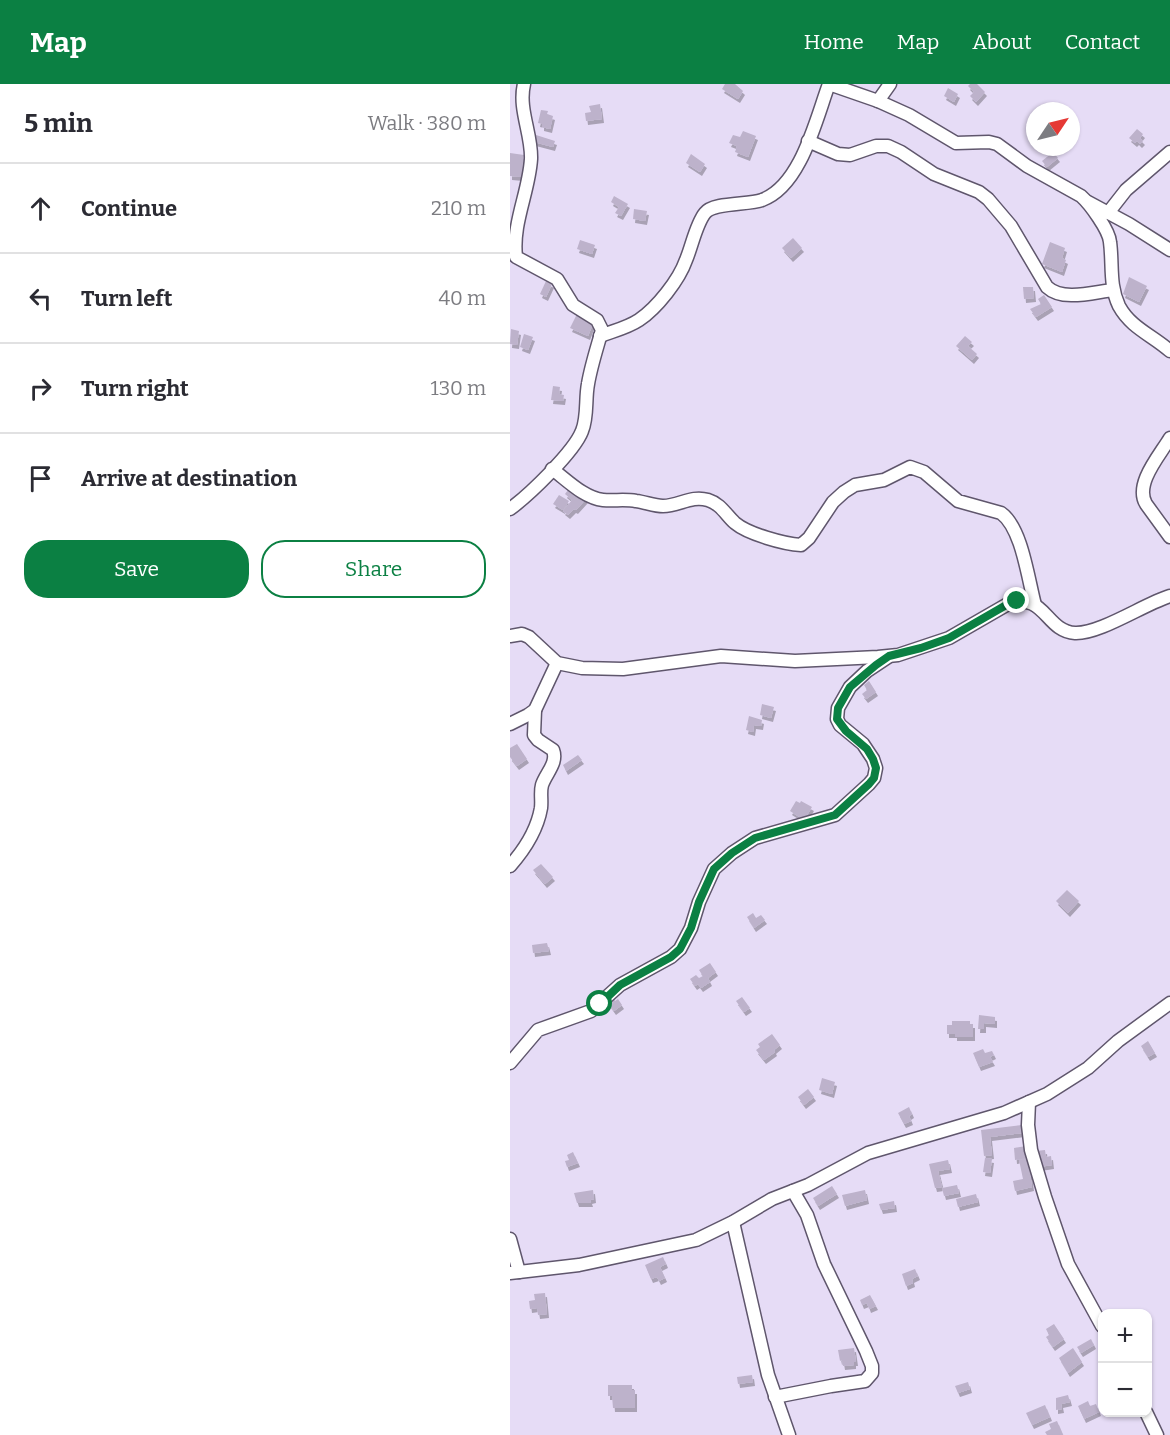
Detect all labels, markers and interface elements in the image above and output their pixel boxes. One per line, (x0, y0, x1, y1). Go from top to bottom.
text: Map (30, 26, 87, 59)
text: Home (804, 29, 864, 55)
text: Map (897, 29, 939, 55)
text: About (972, 29, 1032, 55)
text: Contact (1065, 29, 1140, 55)
north arrow (1026, 102, 1080, 156)
text: 5 min (24, 108, 93, 139)
text: Walk · 380 m (368, 111, 486, 135)
icon: ahead (24, 192, 57, 225)
text: Continue (81, 195, 177, 222)
text: 210 m (431, 196, 486, 220)
icon: left (24, 282, 57, 315)
text: Turn left (81, 285, 173, 312)
text: 40 m (438, 286, 486, 310)
icon: right (24, 372, 57, 405)
text: Turn right (81, 375, 189, 402)
text: 130 m (431, 376, 486, 400)
icon: arrive (24, 462, 57, 495)
text: Arrive at destination (81, 465, 297, 492)
button: Save (24, 540, 249, 598)
button: Share (261, 540, 486, 598)
route end (1003, 587, 1029, 613)
route start (586, 990, 612, 1016)
map controls (1098, 1309, 1152, 1417)
button: + (1098, 1309, 1152, 1363)
button: − (1098, 1363, 1152, 1417)

